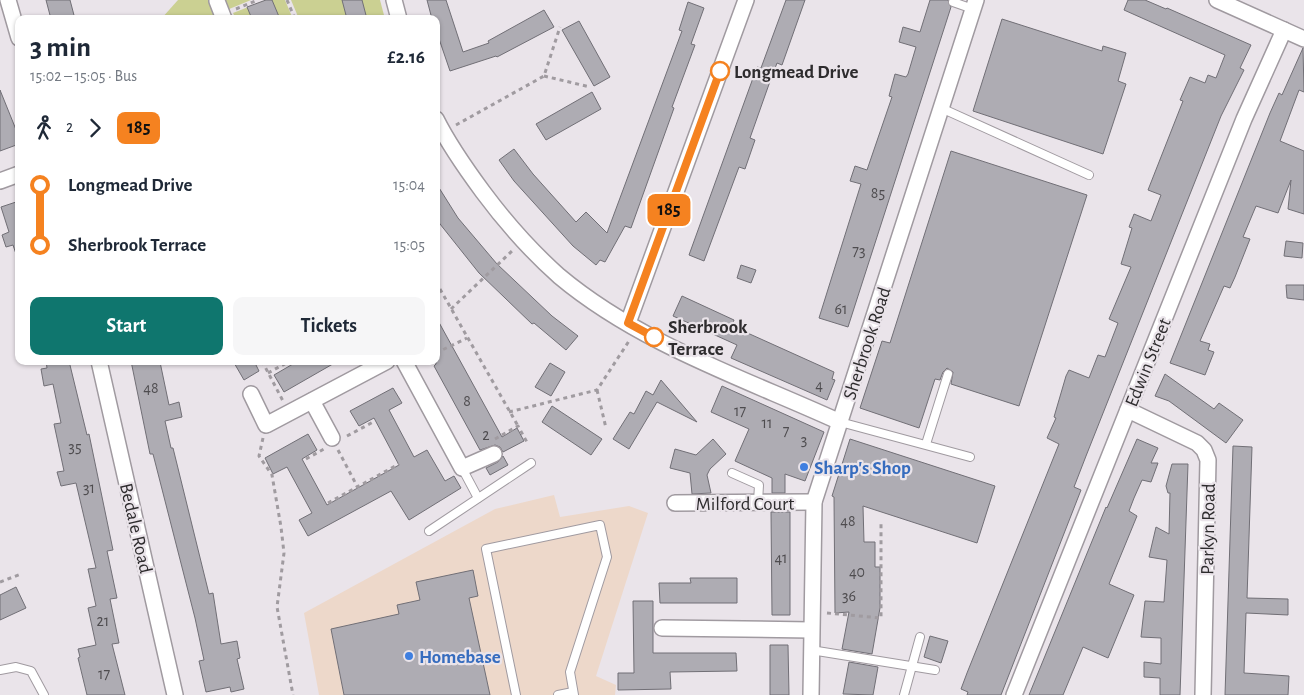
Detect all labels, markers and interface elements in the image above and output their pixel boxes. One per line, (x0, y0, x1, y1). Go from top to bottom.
text: 3 min (30, 34, 91, 62)
text: £2.16 (387, 48, 425, 67)
marker: Longmead Drive (710, 61, 730, 81)
place label: Longmead Drive (734, 63, 858, 82)
text: 15:02 – 15:05 · Bus (30, 68, 137, 84)
icon: walk (30, 114, 58, 142)
icon: forward (81, 114, 109, 142)
text: 2 (66, 119, 73, 135)
text: 185 (127, 119, 150, 137)
text: Longmead Drive (68, 176, 192, 195)
text: 15:04 (393, 177, 425, 193)
house number: 85 (871, 185, 885, 201)
line badge: 185 (640, 194, 698, 226)
text: 185 (657, 201, 681, 219)
text: Sherbrook Terrace (68, 236, 206, 255)
text: 15:05 (394, 237, 425, 253)
house number: 73 (852, 243, 866, 259)
street label: Sherbrook Road (840, 284, 895, 402)
button: Start (30, 297, 223, 355)
button: Tickets (233, 297, 425, 355)
house number: 61 (834, 301, 848, 317)
street label: Edwin Street (1122, 316, 1175, 409)
place label: Sherbrook Terrace (668, 318, 748, 359)
marker: Sherbrook Terrace (644, 327, 664, 347)
house number: 4 (815, 377, 823, 393)
house number: 48 (143, 380, 159, 396)
house number: 8 (463, 393, 471, 409)
house number: 17 (734, 403, 746, 419)
house number: 11 (761, 415, 773, 431)
house number: 7 (783, 423, 790, 439)
house number: 2 (482, 427, 490, 443)
house number: 3 (801, 432, 807, 448)
house number: 35 (68, 439, 82, 455)
place label: Sharp's Shop (814, 459, 911, 478)
marker: Sharp's Shop (798, 461, 810, 473)
house number: 31 (83, 480, 95, 496)
street label: Bedale Road (116, 481, 155, 575)
street label: Parkyn Road (1198, 483, 1219, 575)
street label: Milford Court (696, 495, 794, 514)
house number: 48 (840, 513, 856, 529)
house number: 41 (774, 550, 788, 566)
house number: 40 (849, 564, 865, 580)
house number: 36 (842, 588, 856, 604)
house number: 21 (97, 613, 109, 629)
place label: Homebase (419, 648, 501, 667)
marker: Homebase (403, 650, 415, 662)
house number: 17 (98, 666, 110, 682)

